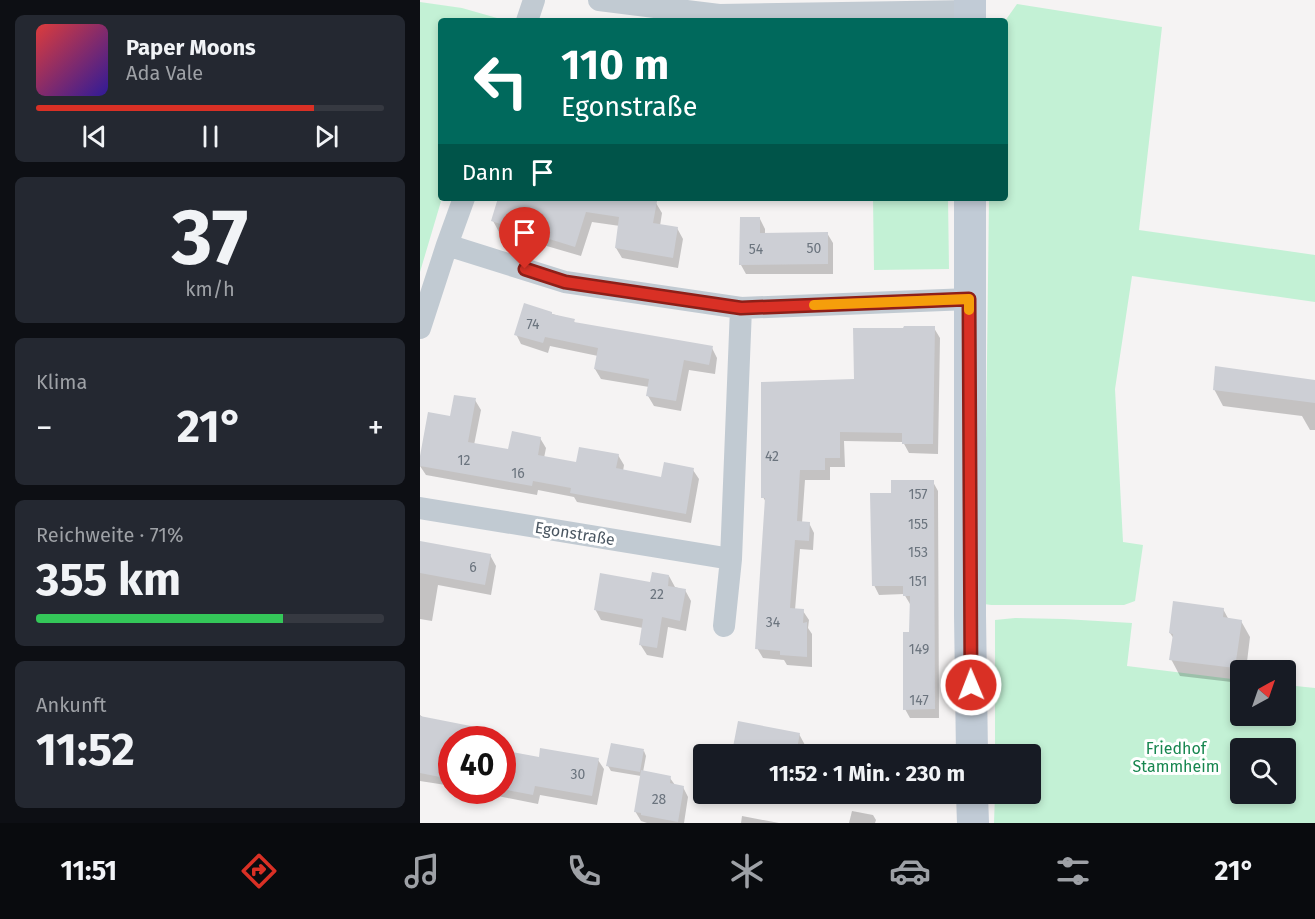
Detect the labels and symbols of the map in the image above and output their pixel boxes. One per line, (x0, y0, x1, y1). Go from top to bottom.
pin (499, 207, 550, 269)
house number: 50 (807, 240, 822, 257)
house number: 54 (749, 241, 764, 258)
house number: 74 (526, 316, 540, 333)
house number: 42 (765, 448, 779, 465)
house number: 12 (458, 452, 471, 469)
house number: 16 (511, 465, 525, 482)
house number: 157 (909, 486, 927, 503)
house number: 155 (908, 516, 928, 533)
street label: Egonstraße (534, 518, 616, 549)
house number: 153 (908, 544, 928, 561)
house number: 6 (469, 559, 477, 576)
house number: 151 (909, 573, 927, 590)
house number: 22 (650, 586, 664, 603)
house number: 34 (766, 614, 781, 631)
house number: 149 (909, 641, 929, 658)
position arrow (939, 653, 1003, 717)
north arrow (1230, 660, 1296, 726)
house number: 147 (909, 692, 929, 709)
speed limit sign: 40 (438, 726, 516, 804)
park label: Friedhof Stammheim (1133, 739, 1219, 776)
house number: 30 (571, 766, 586, 783)
house number: 28 (652, 791, 667, 808)

